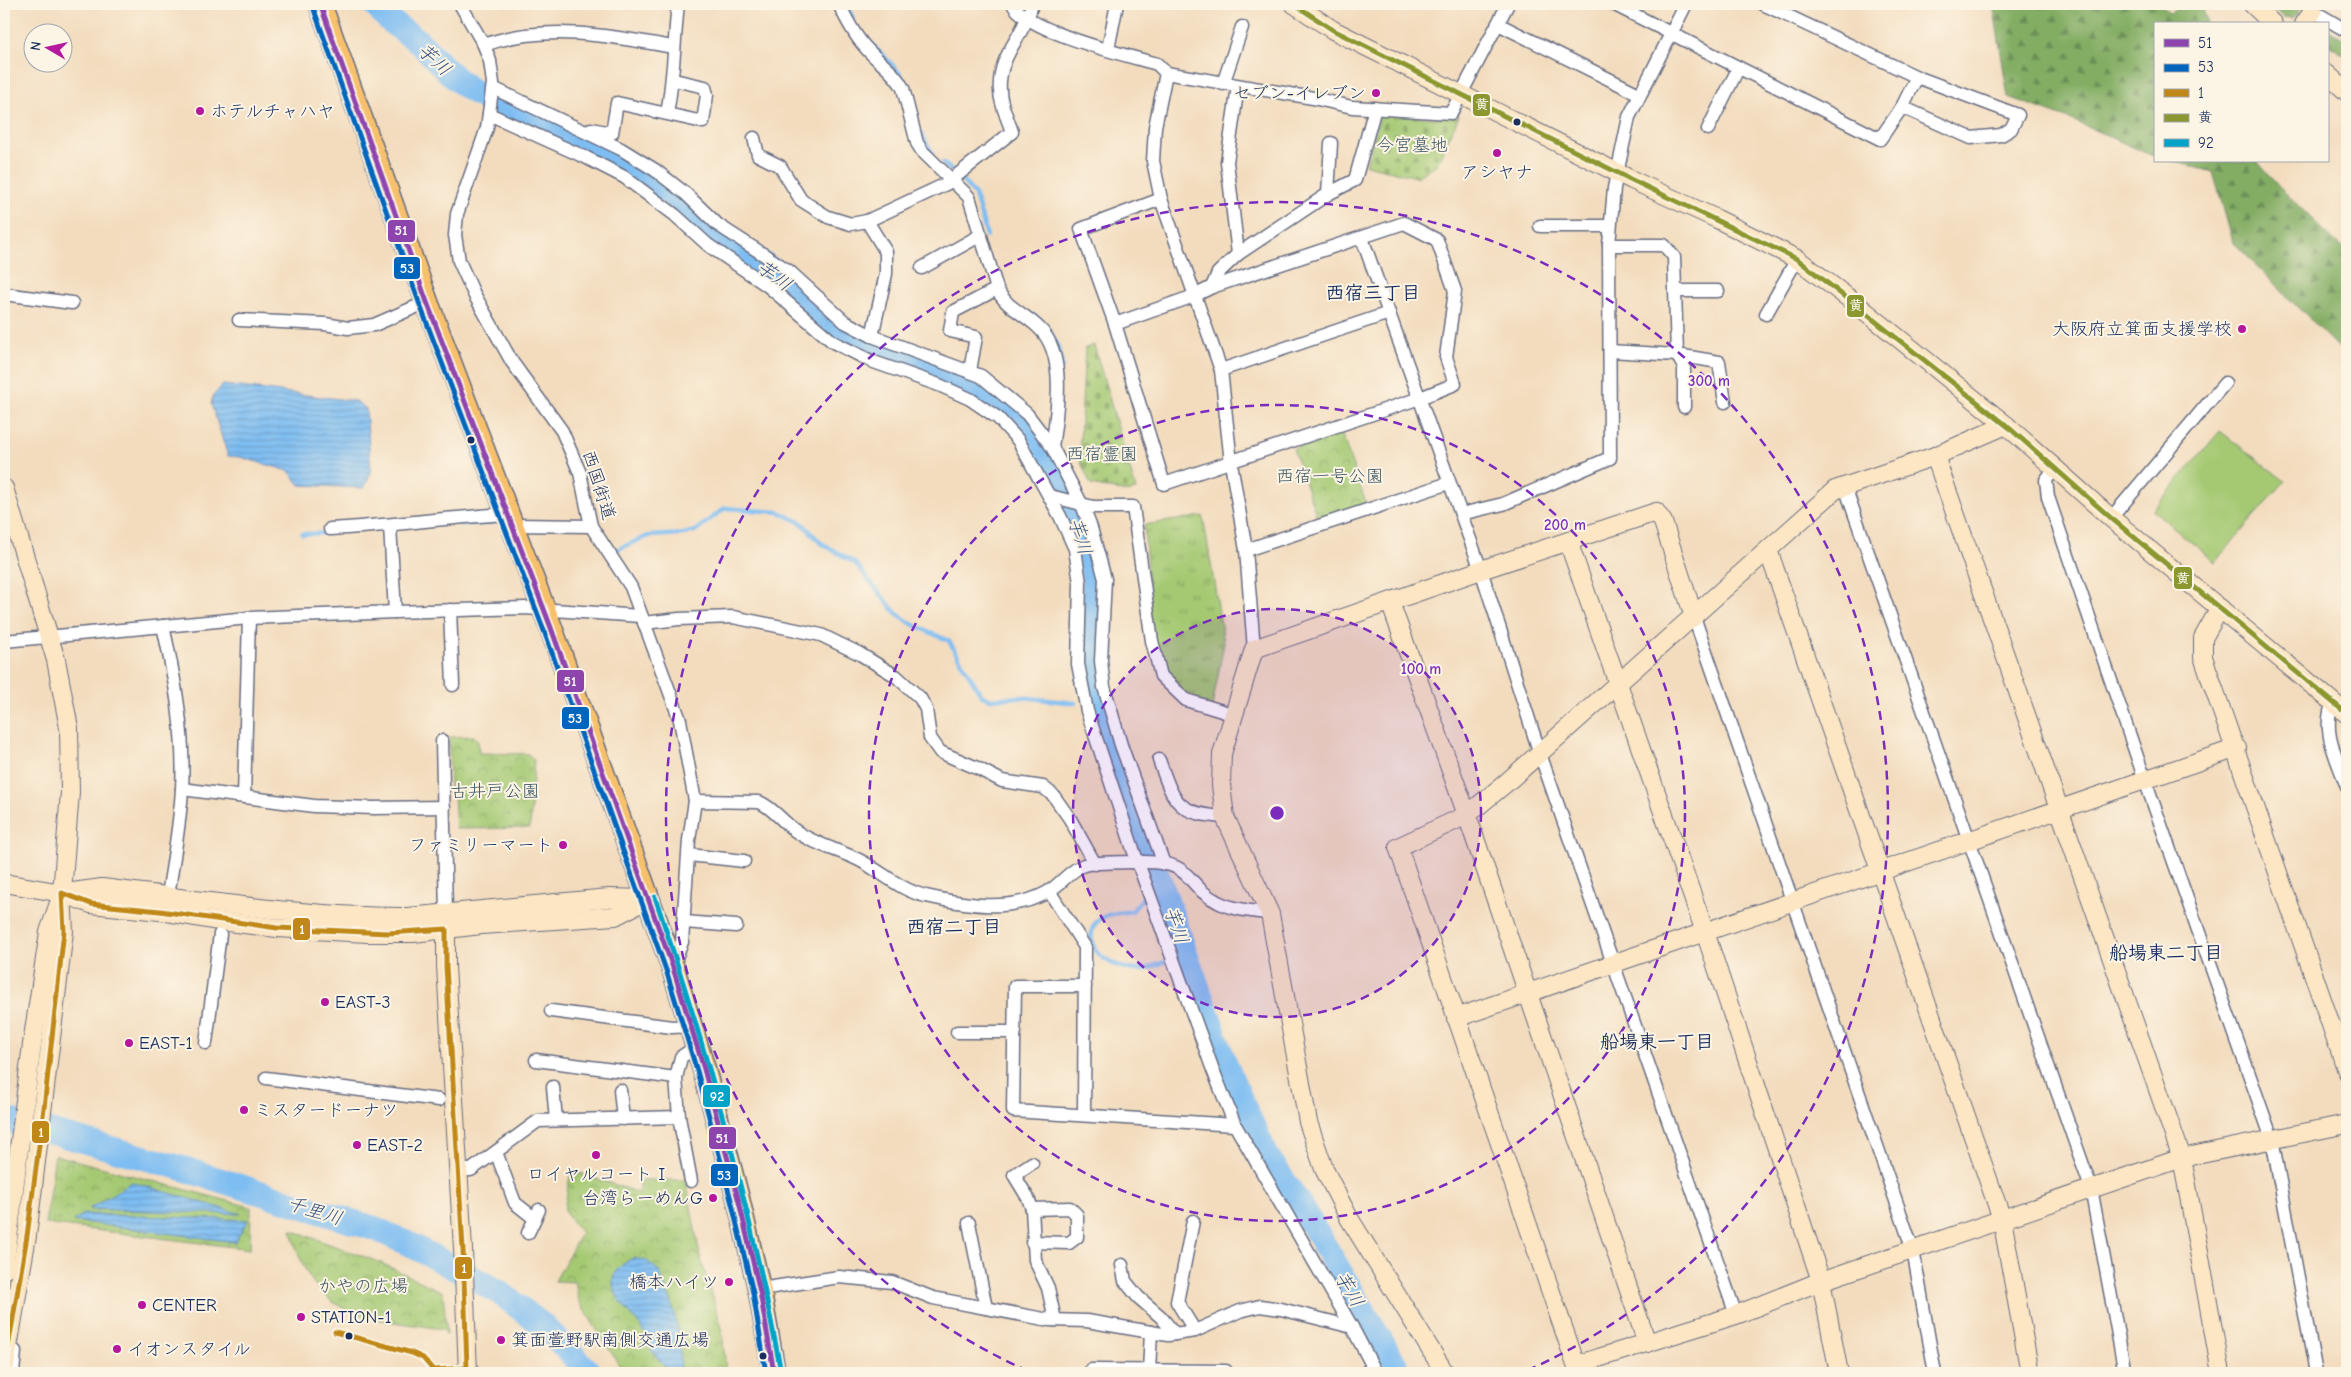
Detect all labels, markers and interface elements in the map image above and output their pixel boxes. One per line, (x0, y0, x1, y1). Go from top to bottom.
north arrow (22, 22, 72, 72)
legend (2154, 22, 2328, 162)
text: 51 (2198, 34, 2212, 52)
water label: 芋川 (413, 39, 456, 81)
text: N (27, 40, 45, 52)
text: 53 (2198, 58, 2214, 76)
place label: セブン-イレブン (1233, 83, 1366, 104)
text: 1 (2198, 84, 2204, 102)
marker: セブン-イレブン (1370, 87, 1382, 99)
line badge: 黄 (1472, 93, 1491, 117)
text: 黄 (1475, 96, 1489, 113)
place label: ホテルチャハヤ (210, 101, 335, 122)
marker: ホテルチャハヤ (194, 105, 206, 117)
text: 黄 (2198, 108, 2213, 126)
unlabelled marker (1512, 117, 1522, 127)
text: 92 (2198, 134, 2214, 152)
park label: 今宮墓地 (1376, 135, 1448, 156)
marker: アシヤナ (1491, 147, 1503, 159)
place label: アシヤナ (1461, 162, 1533, 183)
line badge: 51 (387, 219, 416, 243)
text: 51 (395, 222, 407, 239)
line badge: 53 (393, 256, 421, 280)
water label: 芋川 (753, 256, 796, 296)
text: 53 (400, 260, 414, 277)
district label: 西宿三丁目 (1325, 282, 1421, 304)
line badge: 黄 (1846, 294, 1865, 318)
text: 黄 (1849, 297, 1863, 314)
place label: 大阪府立箕面支援学校 (2052, 319, 2232, 340)
marker: 大阪府立箕面支援学校 (2236, 323, 2248, 335)
text: 300 m (1688, 372, 1730, 390)
unlabelled marker (466, 435, 476, 445)
park label: 西宿霊園 (1066, 444, 1138, 465)
street label: 西国街道 (577, 448, 620, 523)
park label: 西宿一号公園 (1276, 466, 1384, 487)
water label: 芋川 (1064, 515, 1096, 558)
text: 200 m (1544, 516, 1586, 534)
line badge: 黄 (2173, 566, 2193, 590)
text: 黄 (2176, 570, 2190, 587)
text: 100 m (1401, 660, 1441, 678)
line badge: 51 (556, 669, 585, 693)
text: 51 (564, 673, 576, 690)
line badge: 53 (561, 706, 590, 730)
text: 53 (568, 710, 582, 727)
park label: 古井戸公園 (450, 781, 540, 802)
centre of rings (1268, 804, 1286, 822)
place label: ファミリーマート (409, 835, 553, 856)
marker: ファミリーマート (557, 839, 569, 851)
water label: 芋川 (1159, 904, 1193, 947)
district label: 西宿二丁目 (906, 916, 1002, 938)
line badge: 1 (292, 917, 311, 941)
text: 1 (299, 921, 305, 938)
district label: 船場東二丁目 (2109, 942, 2223, 964)
place label: EAST-3 (335, 992, 391, 1013)
marker: EAST-3 (319, 996, 331, 1008)
district label: 船場東一丁目 (1600, 1031, 1714, 1053)
place label: EAST-1 (139, 1033, 193, 1054)
marker: EAST-1 (123, 1037, 135, 1049)
line badge: 92 (702, 1084, 731, 1108)
text: 92 (710, 1088, 724, 1105)
place label: ミスタードーナツ (254, 1100, 398, 1121)
marker: ミスタードーナツ (238, 1104, 250, 1116)
line badge: 1 (31, 1120, 50, 1144)
text: 1 (38, 1124, 44, 1141)
line badge: 51 (708, 1126, 737, 1150)
text: 51 (716, 1130, 728, 1147)
place label: EAST-2 (367, 1135, 423, 1156)
marker: EAST-2 (351, 1139, 363, 1151)
marker: ロイヤルコート I (590, 1149, 602, 1161)
line badge: 53 (710, 1163, 739, 1187)
place label: ロイヤルコート I (527, 1164, 665, 1185)
text: 53 (717, 1167, 731, 1184)
place label: 台湾らーめんG (582, 1188, 703, 1209)
water label: 千里川 (284, 1192, 345, 1230)
marker: 台湾らーめんG (707, 1192, 719, 1204)
line badge: 1 (454, 1256, 473, 1280)
text: 1 (461, 1260, 467, 1277)
water label: 芋川 (1330, 1268, 1368, 1311)
place label: 橋本ハイツ (629, 1272, 719, 1293)
park label: かやの広場 (318, 1276, 408, 1297)
marker: 橋本ハイツ (723, 1276, 735, 1288)
place label: CENTER (152, 1295, 217, 1316)
marker: CENTER (136, 1299, 148, 1311)
place label: STATION-1 (311, 1307, 392, 1328)
marker: STATION-1 (295, 1311, 307, 1323)
place label: 箕面萱野駅南側交通広場 (511, 1330, 709, 1351)
unlabelled marker (344, 1331, 354, 1341)
marker: 箕面萱野駅南側交通広場 (495, 1334, 507, 1346)
place label: イオンスタイル (127, 1339, 251, 1360)
marker: イオンスタイル (111, 1343, 123, 1355)
unlabelled marker (758, 1351, 768, 1361)

